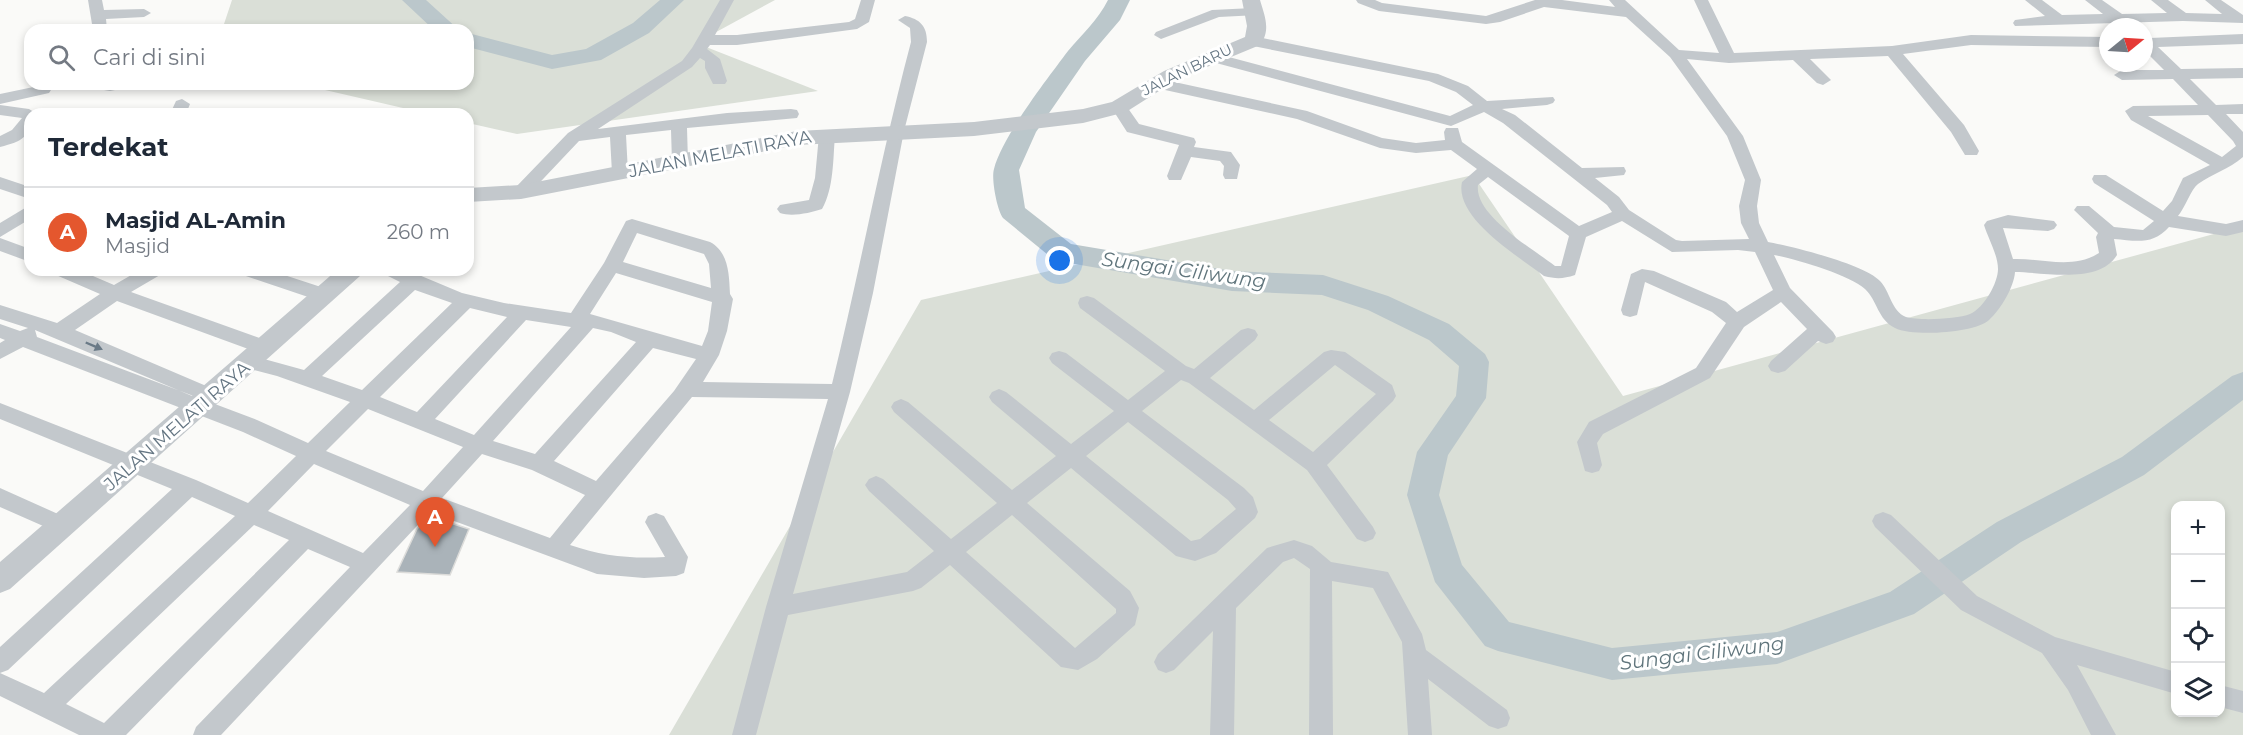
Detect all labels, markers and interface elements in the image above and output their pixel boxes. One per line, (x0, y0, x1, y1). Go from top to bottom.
north arrow (2099, 18, 2153, 72)
search box (24, 24, 474, 90)
street label: JALAN BARU (1137, 39, 1235, 100)
icon: search (45, 41, 78, 74)
text: Cari di sini (93, 44, 206, 71)
street label: JALAN MELATI RAYA (626, 125, 813, 183)
text: Terdekat (48, 131, 169, 163)
text: Masjid AL-Amin (105, 207, 286, 234)
text: A (60, 220, 75, 244)
text: 260 m (387, 220, 450, 244)
text: Masjid (105, 234, 170, 258)
your location (1045, 246, 1074, 275)
water label: Sungai Ciliwung (1100, 247, 1268, 293)
one-way arrow (86, 341, 104, 351)
street label: JALAN MELATI RAYA (99, 357, 254, 496)
pin: A (416, 498, 454, 547)
map controls (2171, 501, 2225, 717)
button: + (2171, 501, 2225, 555)
button: − (2171, 555, 2225, 609)
button: locate (2171, 609, 2225, 663)
water label: Sungai Ciliwung (1618, 631, 1786, 675)
button: layers (2171, 663, 2225, 717)

